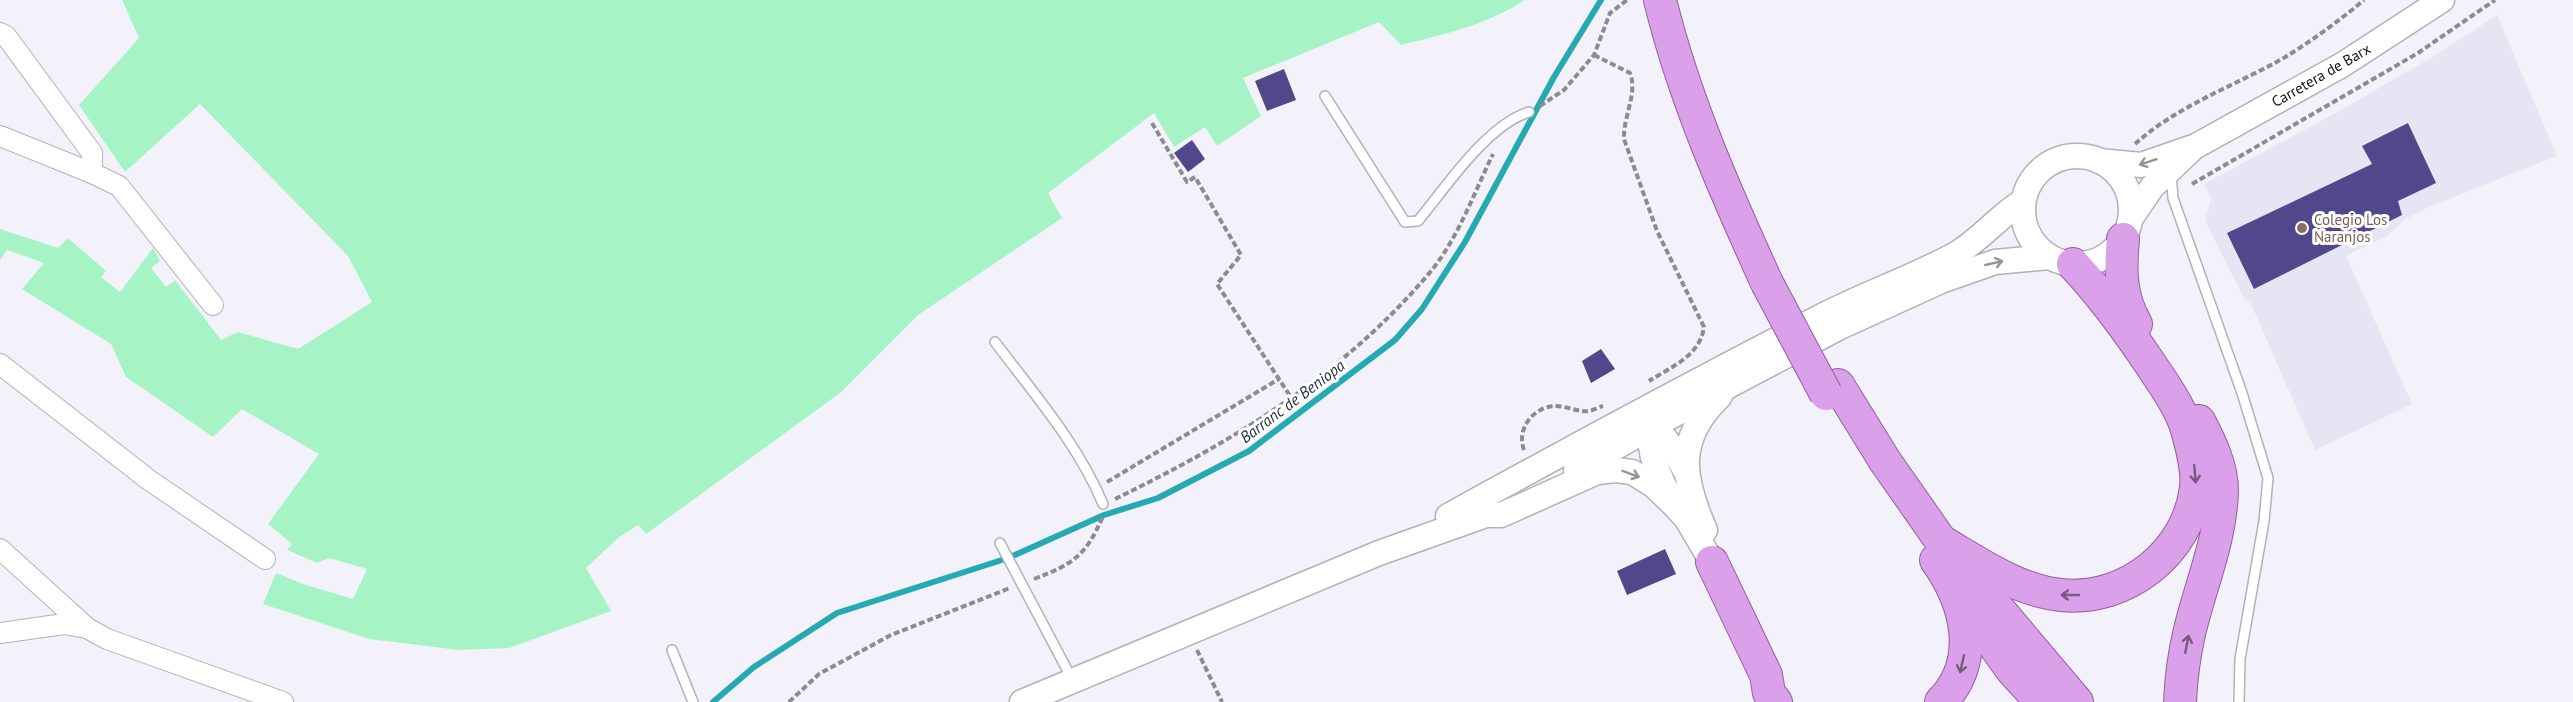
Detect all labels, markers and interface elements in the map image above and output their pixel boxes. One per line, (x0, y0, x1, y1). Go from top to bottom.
street label: Carretera de Barx (2268, 39, 2374, 111)
one-way arrow (2139, 157, 2158, 168)
place label: Colegio Los Naranjos (2314, 210, 2387, 246)
marker: Colegio Los Naranjos (2295, 221, 2309, 235)
one-way arrow (1984, 257, 2003, 269)
water label: Barranc de Beniopa (1236, 355, 1349, 447)
one-way arrow (2190, 463, 2201, 483)
one-way arrow (1621, 470, 1639, 481)
one-way arrow (2061, 589, 2081, 601)
one-way arrow (2182, 635, 2193, 654)
one-way arrow (1956, 654, 1968, 673)

